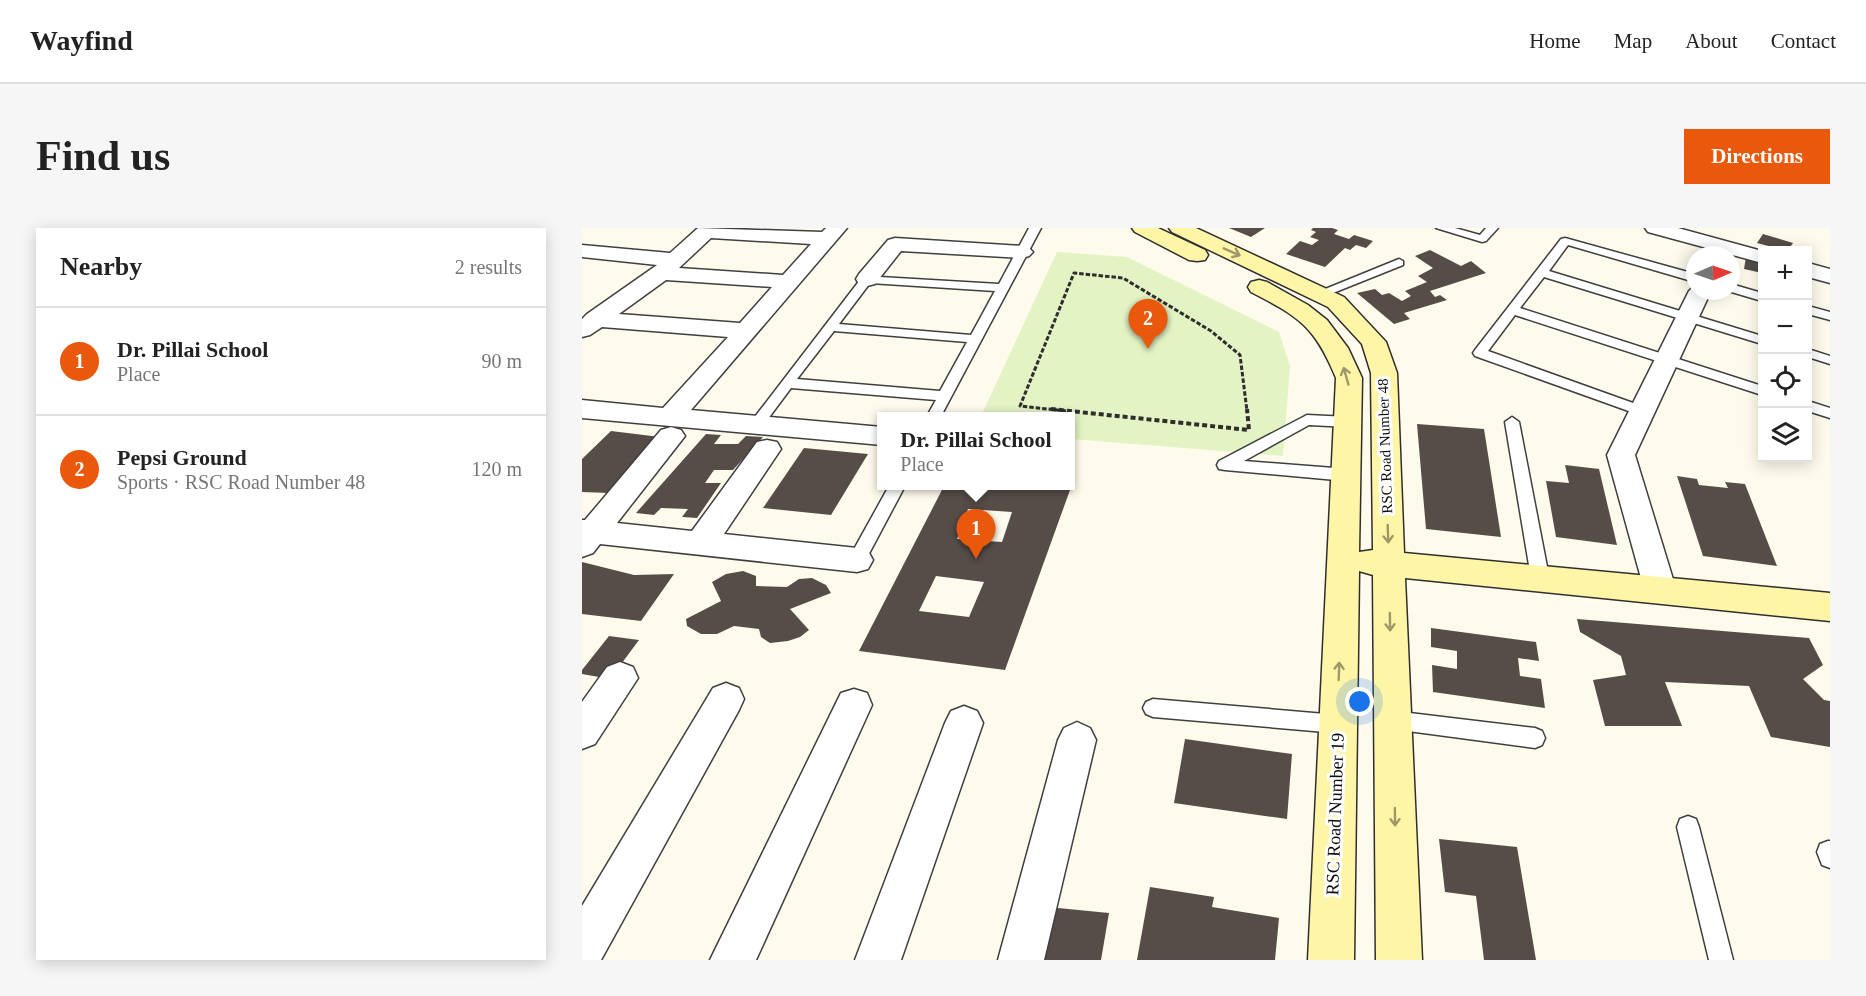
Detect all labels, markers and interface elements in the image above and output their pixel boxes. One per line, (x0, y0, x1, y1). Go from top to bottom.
text: Wayfind (30, 25, 133, 56)
text: Home (1529, 29, 1581, 53)
text: Map (1614, 29, 1652, 53)
text: About (1685, 29, 1738, 53)
text: Contact (1771, 29, 1836, 53)
button: Directions (1684, 129, 1830, 184)
text: Find us (36, 133, 170, 179)
north arrow (1686, 246, 1740, 300)
map controls (1758, 246, 1812, 462)
button: + (1758, 246, 1812, 300)
one-way arrow (1223, 247, 1241, 258)
text: Nearby (60, 252, 142, 281)
text: 2 results (455, 256, 522, 278)
pin: 2 (1128, 300, 1168, 349)
button: − (1758, 300, 1812, 354)
text: Dr. Pillai School (117, 337, 268, 362)
text: 1 (75, 350, 85, 372)
text: 90 m (481, 350, 522, 372)
button: locate (1758, 354, 1812, 408)
text: Place (117, 363, 160, 385)
one-way arrow (1340, 367, 1351, 386)
street label: RSC Road Number 48 (1375, 378, 1395, 514)
button: layers (1758, 408, 1812, 462)
popup (877, 412, 1075, 490)
text: Dr. Pillai School (900, 427, 1052, 452)
text: Pepsi Ground (117, 445, 247, 470)
text: Place (900, 453, 944, 475)
text: 2 (75, 458, 85, 480)
text: 120 m (471, 458, 522, 480)
text: Sports · RSC Road Number 48 (117, 471, 365, 493)
pin: 1 (956, 510, 996, 559)
one-way arrow (1382, 523, 1394, 543)
one-way arrow (1384, 611, 1396, 631)
one-way arrow (1333, 661, 1345, 681)
your location (1345, 687, 1374, 716)
street label: RSC Road Number 19 (1322, 732, 1348, 896)
one-way arrow (1389, 806, 1401, 826)

